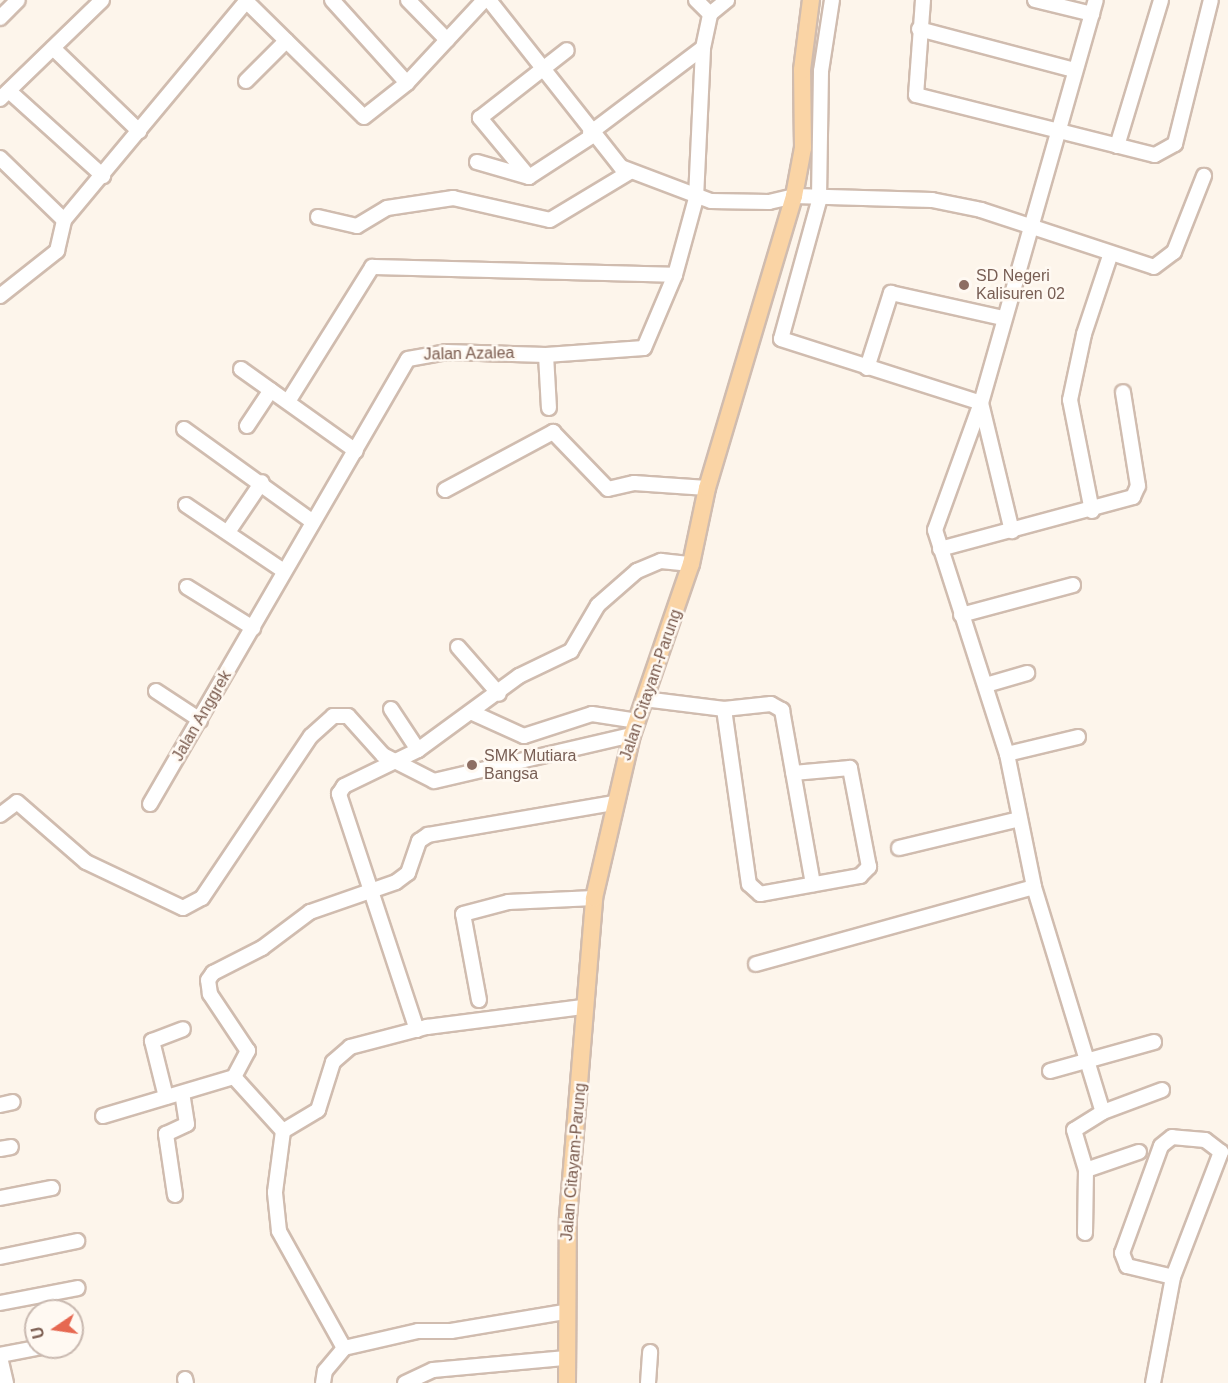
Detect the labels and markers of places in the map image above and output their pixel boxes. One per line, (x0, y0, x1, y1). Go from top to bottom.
place label: SD Negeri Kalisuren 02 (976, 266, 1065, 304)
marker: SD Negeri Kalisuren 02 (957, 278, 971, 292)
place label: SMK Mutiara Bangsa (484, 746, 576, 784)
marker: SMK Mutiara Bangsa (465, 758, 479, 772)

